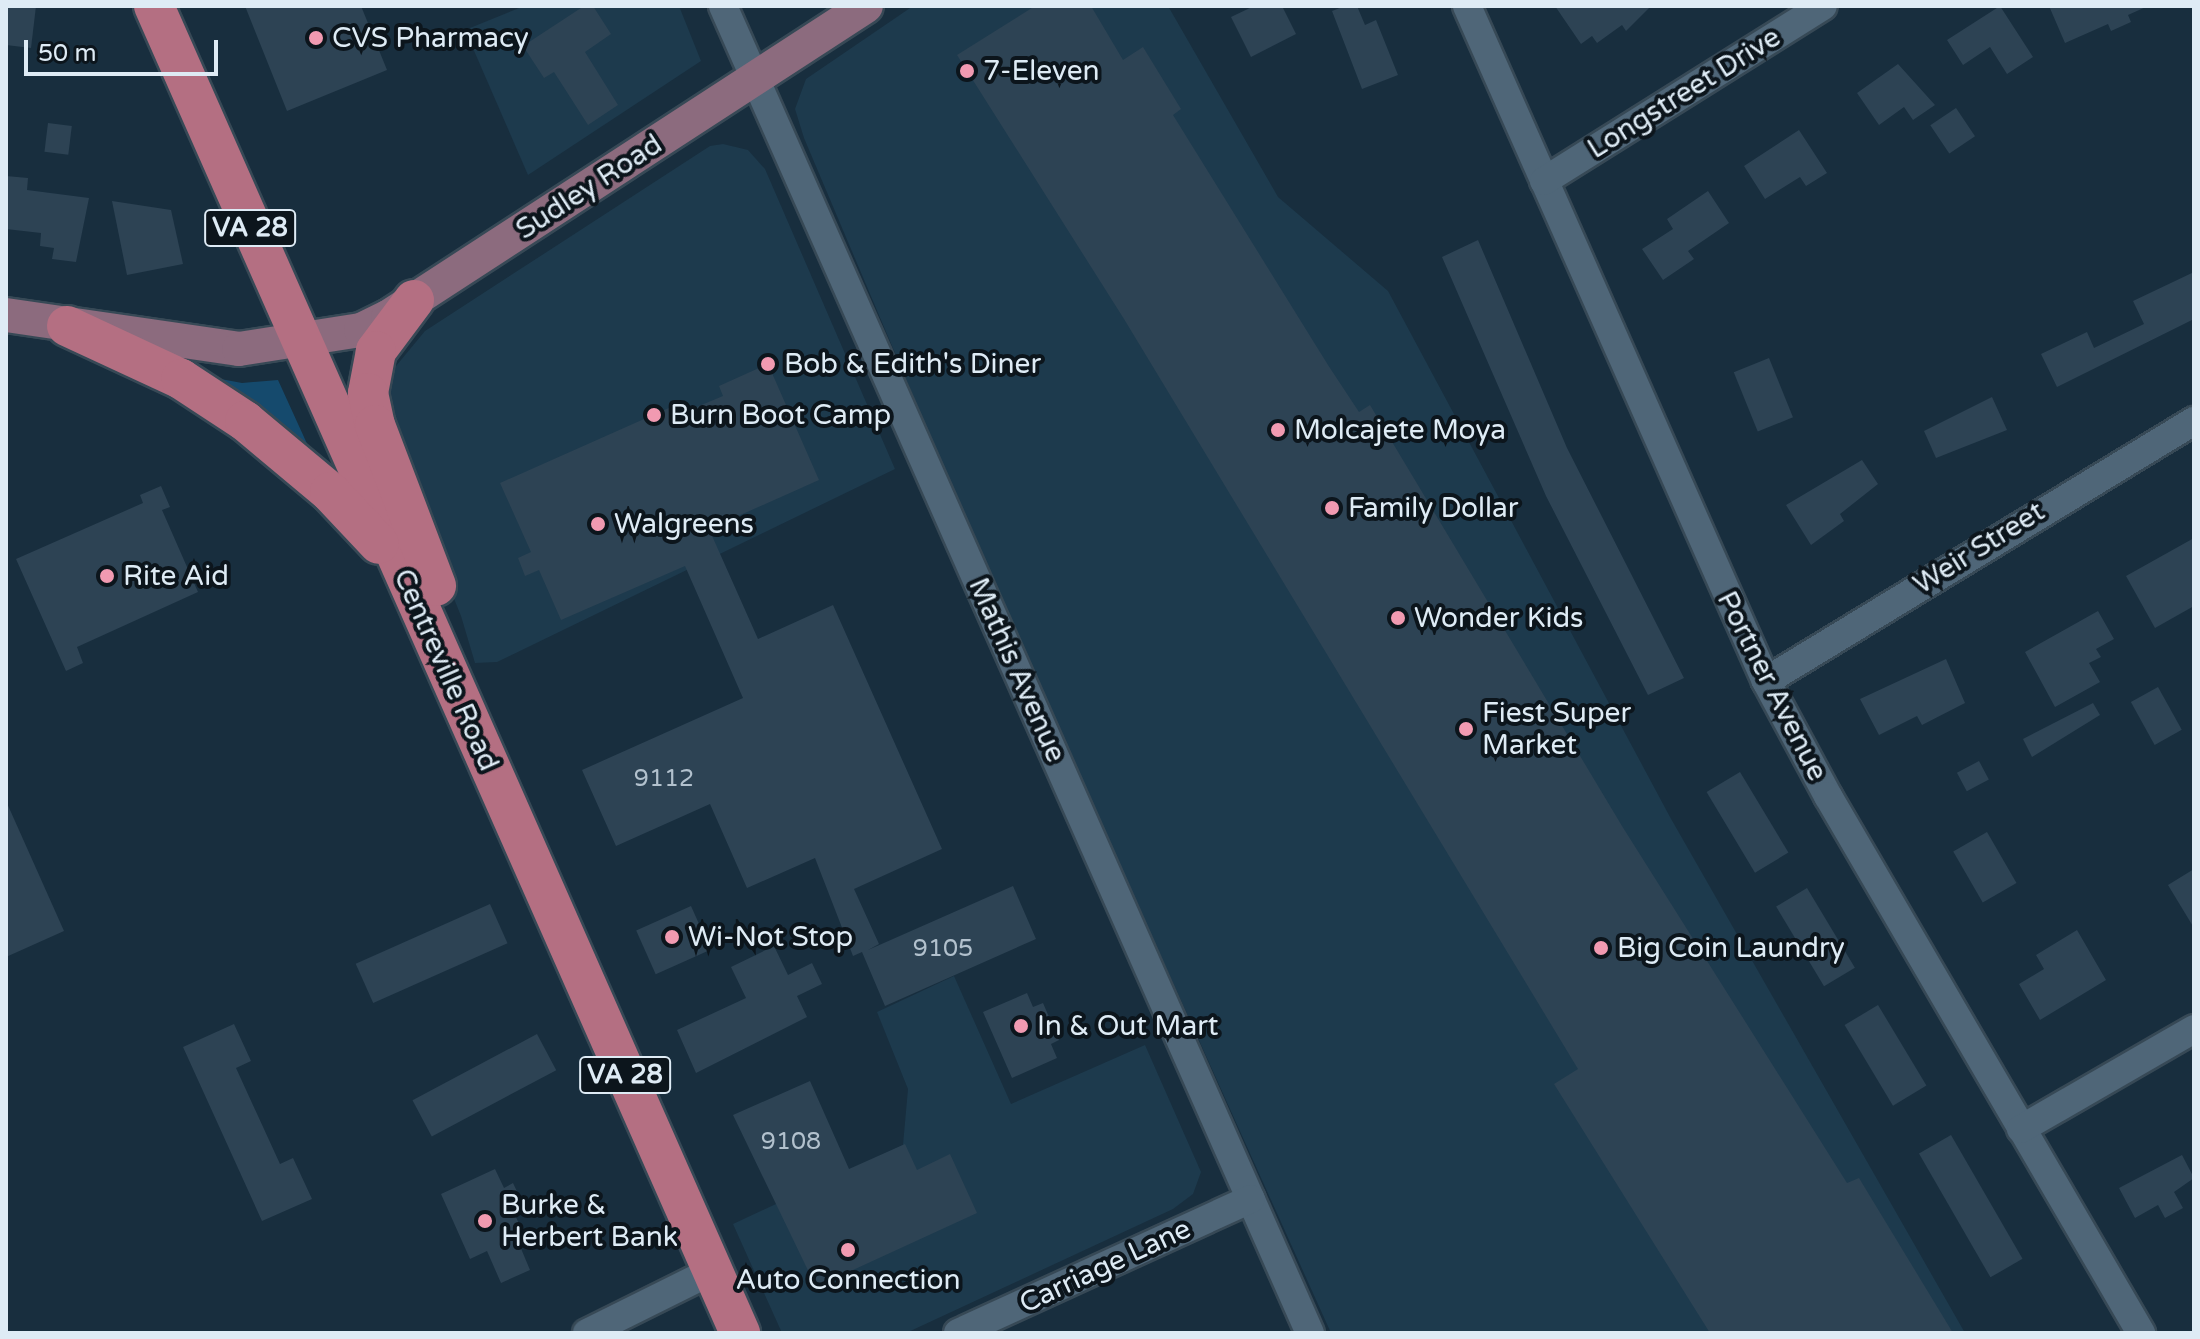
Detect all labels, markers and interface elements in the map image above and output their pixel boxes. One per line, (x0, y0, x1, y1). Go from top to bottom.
street label: Longstreet Drive (1581, 20, 1787, 166)
place label: CVS Pharmacy (332, 21, 529, 55)
scale bar (28, 24, 222, 74)
marker: CVS Pharmacy (307, 29, 325, 47)
text: 50 m (38, 39, 96, 68)
place label: 7-Eleven (983, 54, 1100, 88)
marker: 7-Eleven (958, 62, 976, 80)
street label: Sudley Road (510, 127, 668, 247)
road number: VA 28 (204, 206, 296, 250)
place label: Bob & Edith's Diner (784, 347, 1041, 381)
marker: Bob & Edith's Diner (759, 355, 777, 373)
place label: Burn Boot Camp (670, 398, 891, 432)
marker: Burn Boot Camp (645, 406, 663, 424)
place label: Molcajete Moya (1294, 413, 1506, 447)
marker: Molcajete Moya (1269, 421, 1287, 439)
place label: Family Dollar (1348, 491, 1519, 525)
street label: Weir Street (1907, 495, 2051, 601)
marker: Family Dollar (1323, 499, 1341, 517)
place label: Walgreens (614, 507, 754, 541)
marker: Walgreens (589, 515, 607, 533)
place label: Rite Aid (123, 559, 229, 593)
street label: Centreville Road (386, 564, 506, 776)
marker: Rite Aid (98, 567, 116, 585)
street label: Mathis Avenue (961, 573, 1073, 767)
street label: Portner Avenue (1710, 586, 1834, 786)
place label: Wonder Kids (1414, 601, 1583, 635)
marker: Wonder Kids (1389, 609, 1407, 627)
place label: Fiest Super Market (1482, 696, 1631, 762)
marker: Fiest Super Market (1457, 720, 1475, 738)
house number: 9112 (634, 765, 694, 793)
place label: Wi-Not Stop (688, 920, 853, 954)
marker: Wi-Not Stop (663, 928, 681, 946)
place label: Big Coin Laundry (1617, 931, 1845, 965)
house number: 9105 (913, 935, 973, 963)
marker: Big Coin Laundry (1592, 939, 1610, 957)
place label: In & Out Mart (1037, 1009, 1219, 1043)
marker: In & Out Mart (1012, 1017, 1030, 1035)
road number: VA 28 (579, 1053, 671, 1097)
house number: 9108 (761, 1128, 821, 1156)
place label: Burke & Herbert Bank (501, 1188, 678, 1254)
marker: Burke & Herbert Bank (476, 1212, 494, 1230)
street label: Carriage Lane (1014, 1212, 1196, 1320)
marker: Auto Connection (839, 1241, 857, 1259)
place label: Auto Connection (735, 1263, 961, 1297)

